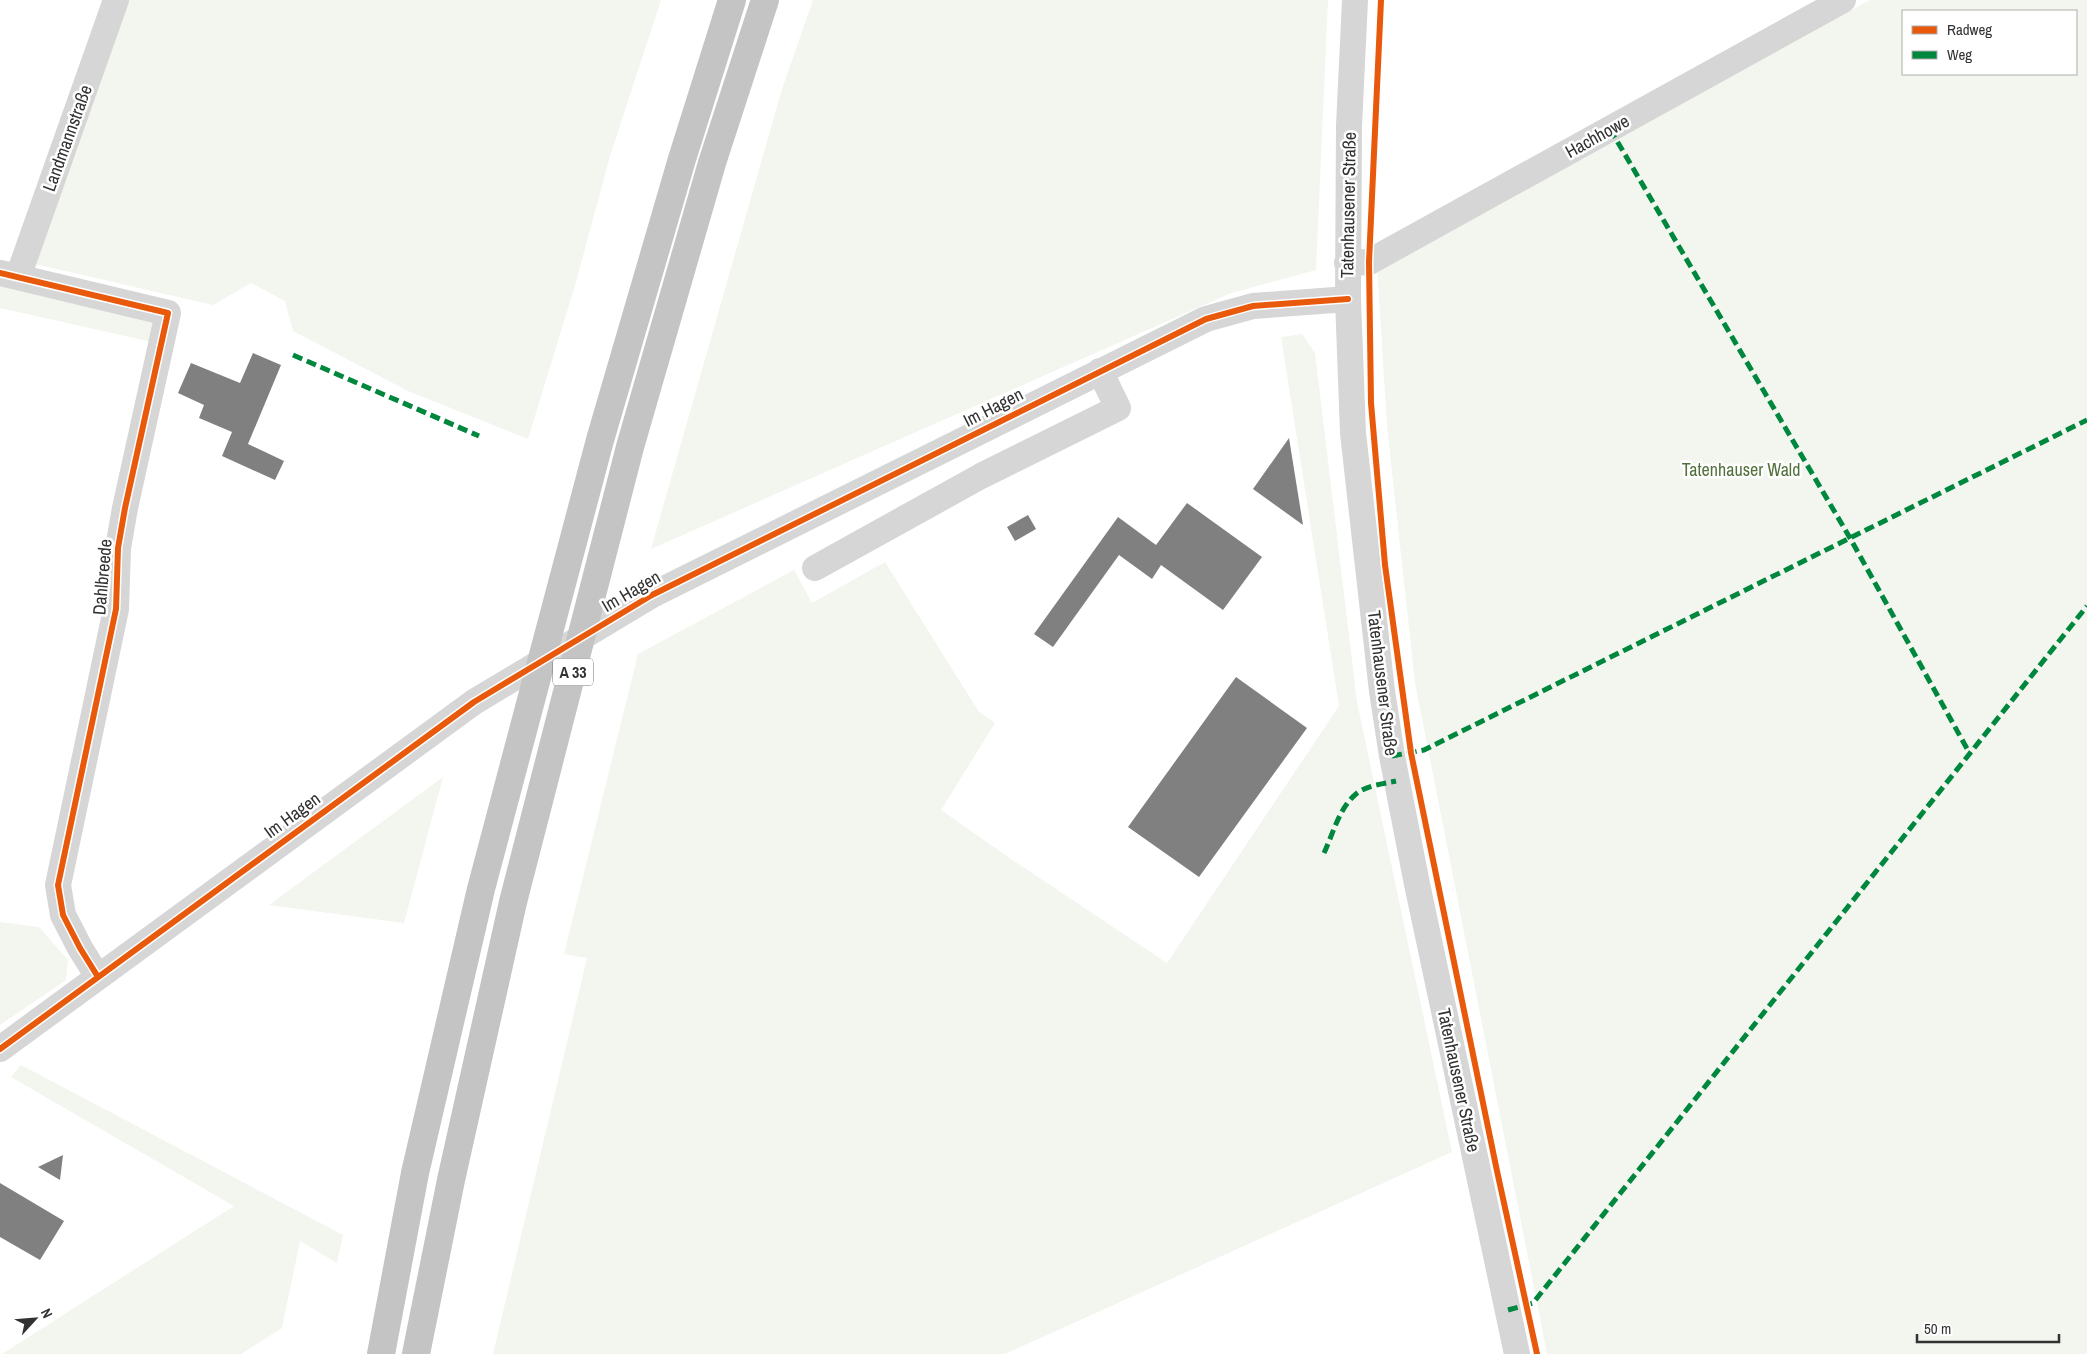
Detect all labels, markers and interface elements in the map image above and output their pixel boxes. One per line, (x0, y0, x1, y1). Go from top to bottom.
legend (1902, 10, 2077, 75)
text: Radweg (1947, 19, 1992, 40)
text: Weg (1947, 44, 1972, 65)
street label: Landmannstraße (36, 81, 98, 195)
street label: Hachhowe (1560, 108, 1634, 164)
street label: Tatenhausener Straße (1334, 132, 1362, 278)
street label: Im Hagen (959, 381, 1027, 433)
park label: Tatenhauser Wald (1682, 457, 1800, 482)
street label: Dahlbreede (86, 538, 118, 616)
street label: Im Hagen (597, 564, 665, 618)
street label: Tatenhausener Straße (1362, 609, 1404, 757)
road number: A 33 (553, 659, 593, 686)
street label: Im Hagen (259, 786, 325, 844)
street label: Tatenhausener Straße (1432, 1006, 1486, 1154)
north arrow (10, 1294, 60, 1344)
text: N (37, 1306, 57, 1321)
scale bar (1917, 1312, 2060, 1344)
text: 50 m (1924, 1318, 1951, 1339)

